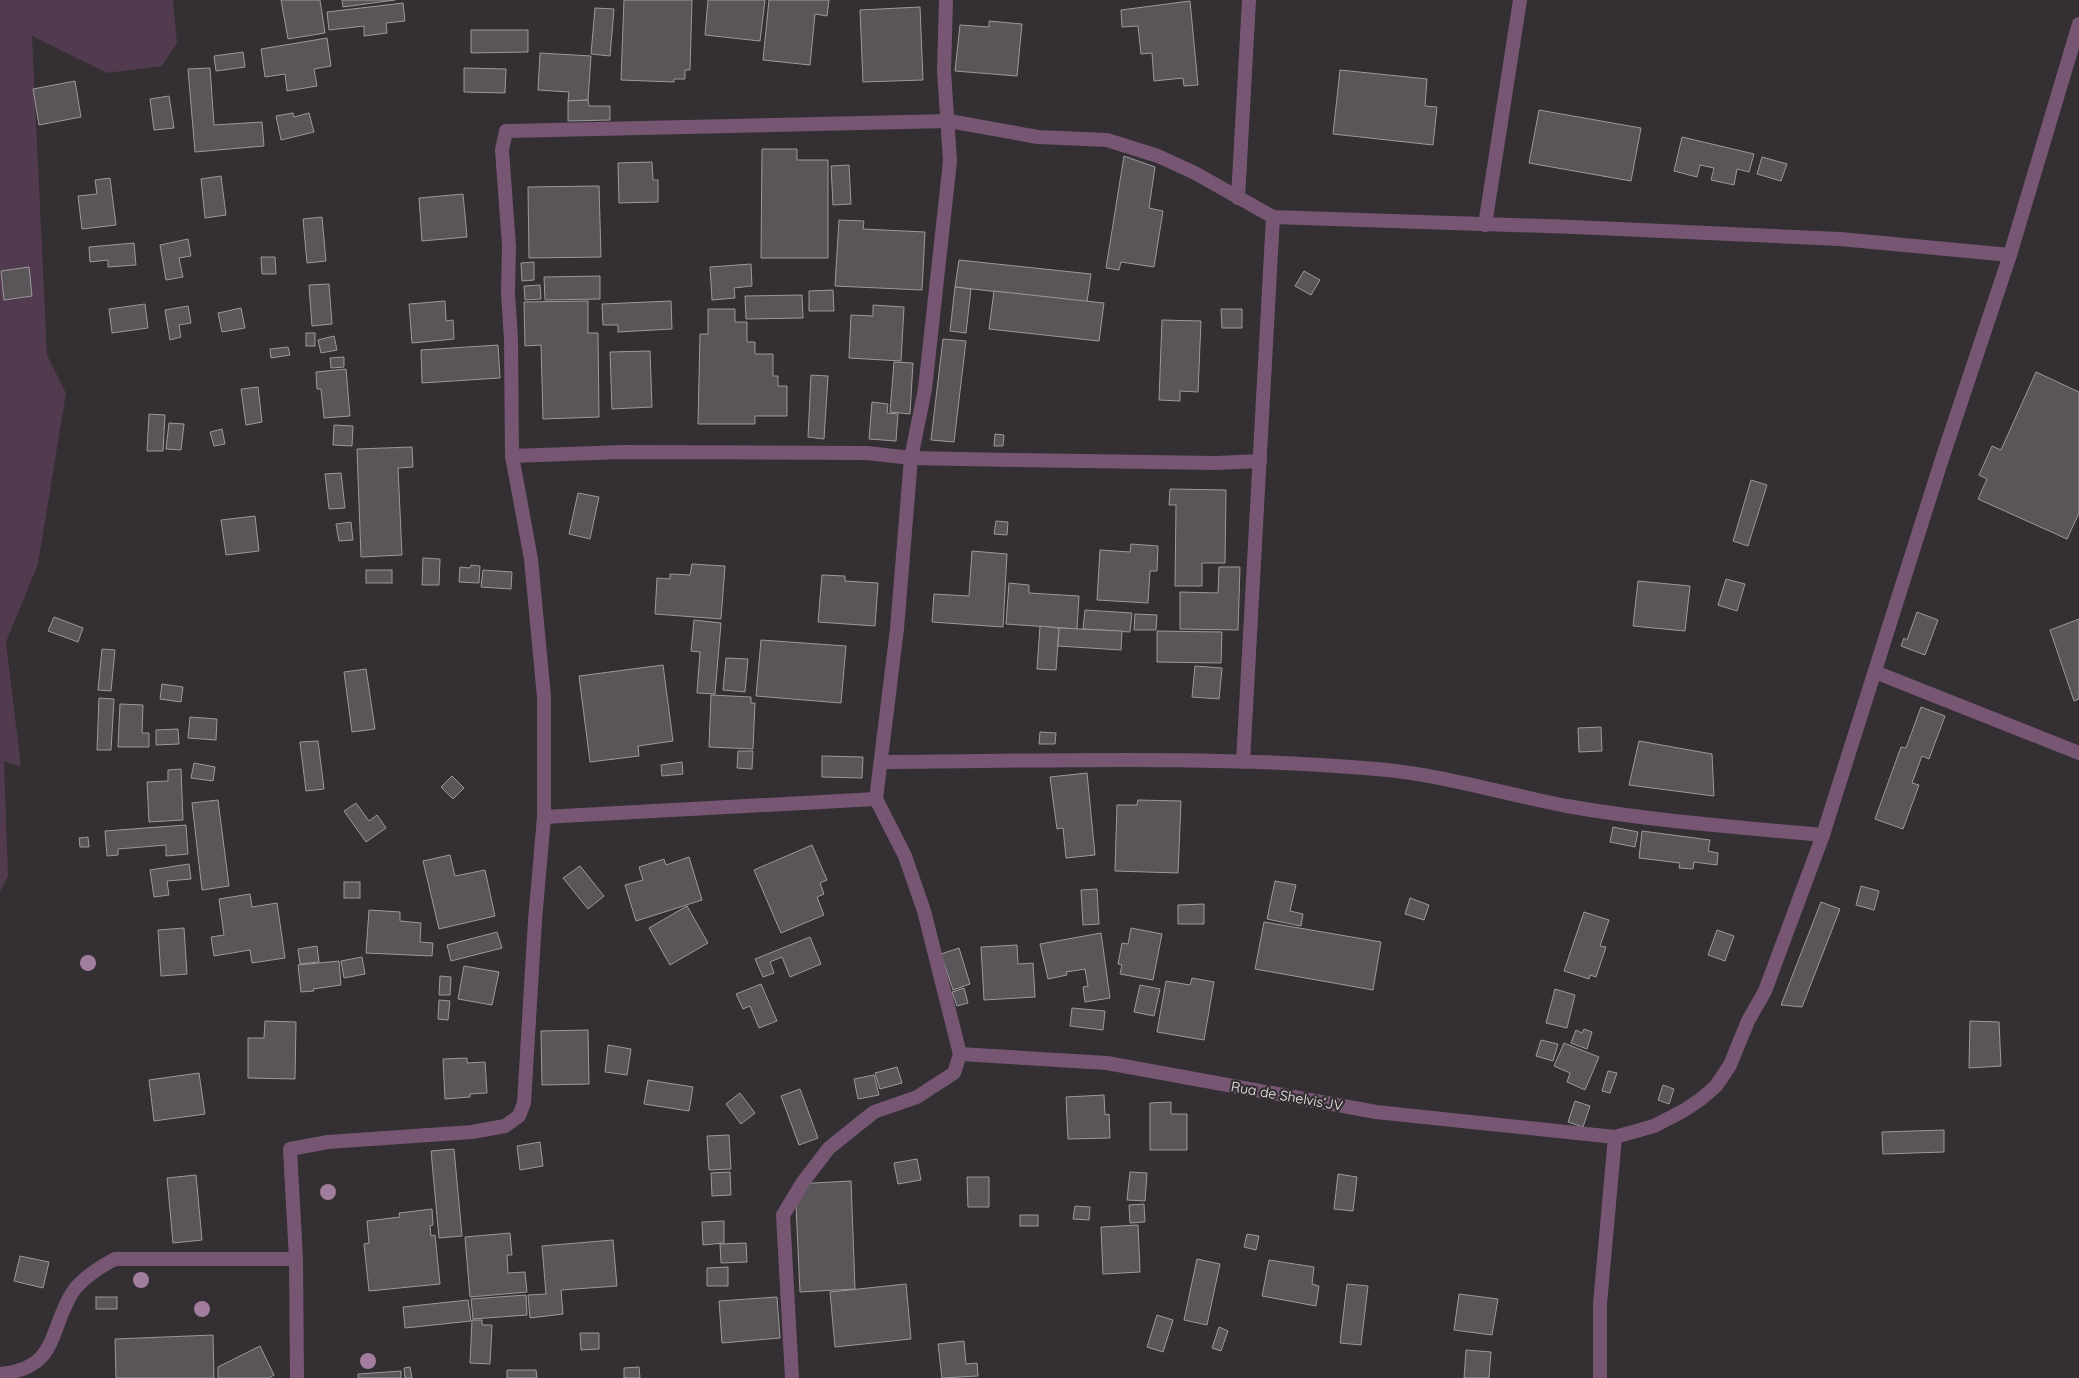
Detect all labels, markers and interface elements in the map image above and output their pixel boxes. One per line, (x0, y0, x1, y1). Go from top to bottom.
street label: Rua de Shelvis’JV (1230, 1077, 1344, 1115)

